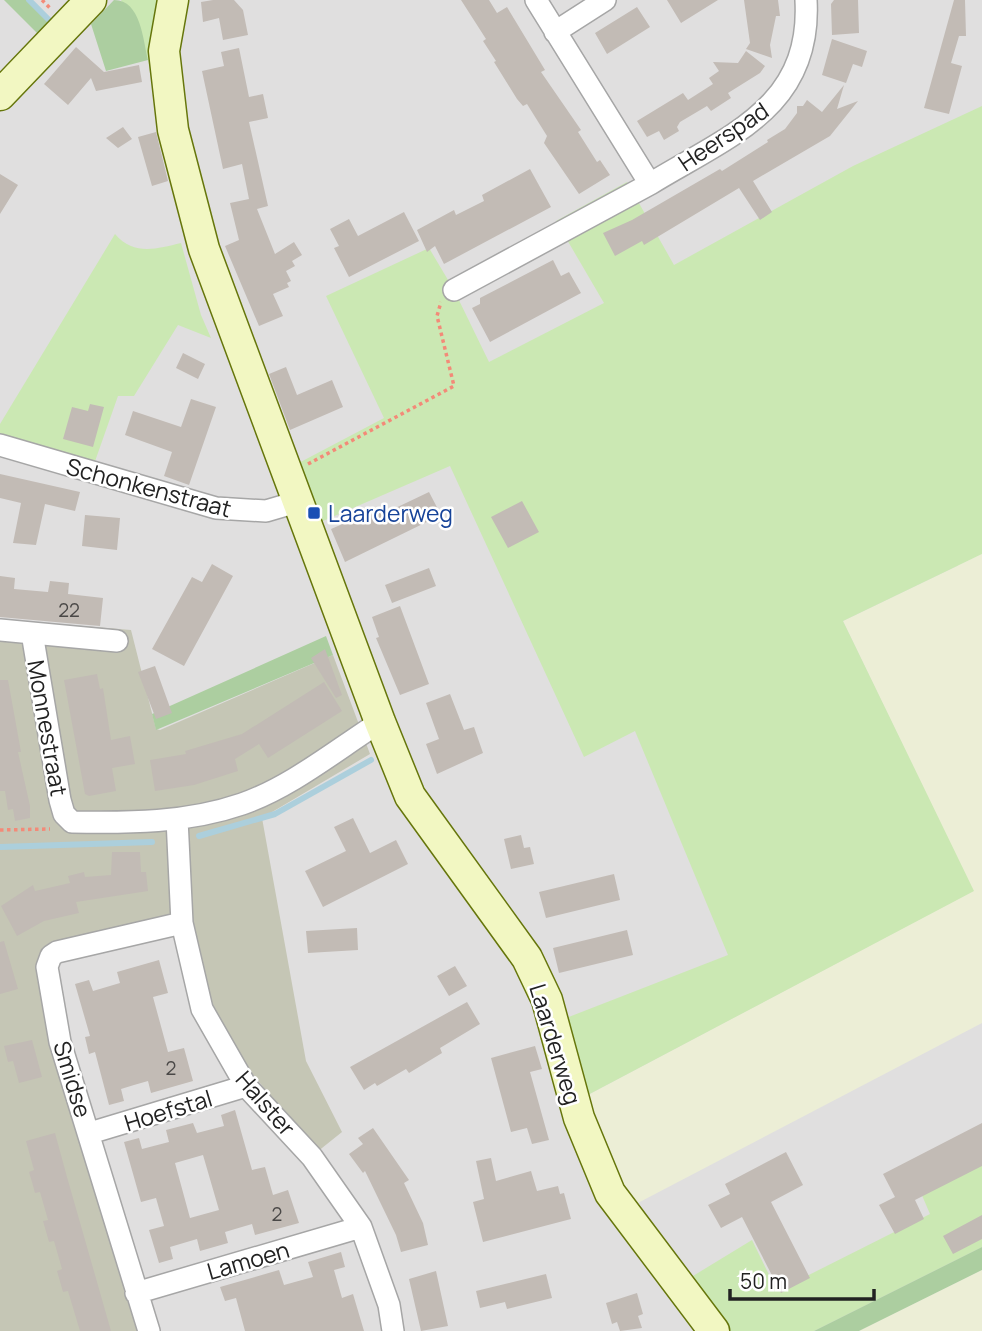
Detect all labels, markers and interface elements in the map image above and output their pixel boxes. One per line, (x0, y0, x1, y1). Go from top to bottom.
street label: Heerspad (672, 94, 774, 178)
street label: Schonkenstraat (63, 450, 235, 524)
place label: Laarderweg (328, 497, 453, 529)
marker: Laarderweg (306, 505, 322, 521)
house number: 22 (58, 597, 80, 623)
street label: Monnestraat (20, 658, 76, 798)
street label: Laarderweg (522, 980, 590, 1108)
street label: Smidse (46, 1037, 100, 1121)
house number: 2 (166, 1055, 176, 1081)
street label: Halster (229, 1064, 303, 1142)
street label: Hoefstal (120, 1081, 216, 1139)
house number: 2 (272, 1201, 282, 1227)
street label: Lamoen (203, 1233, 293, 1287)
scale bar (730, 1258, 874, 1302)
text: 50 m (740, 1267, 787, 1295)

